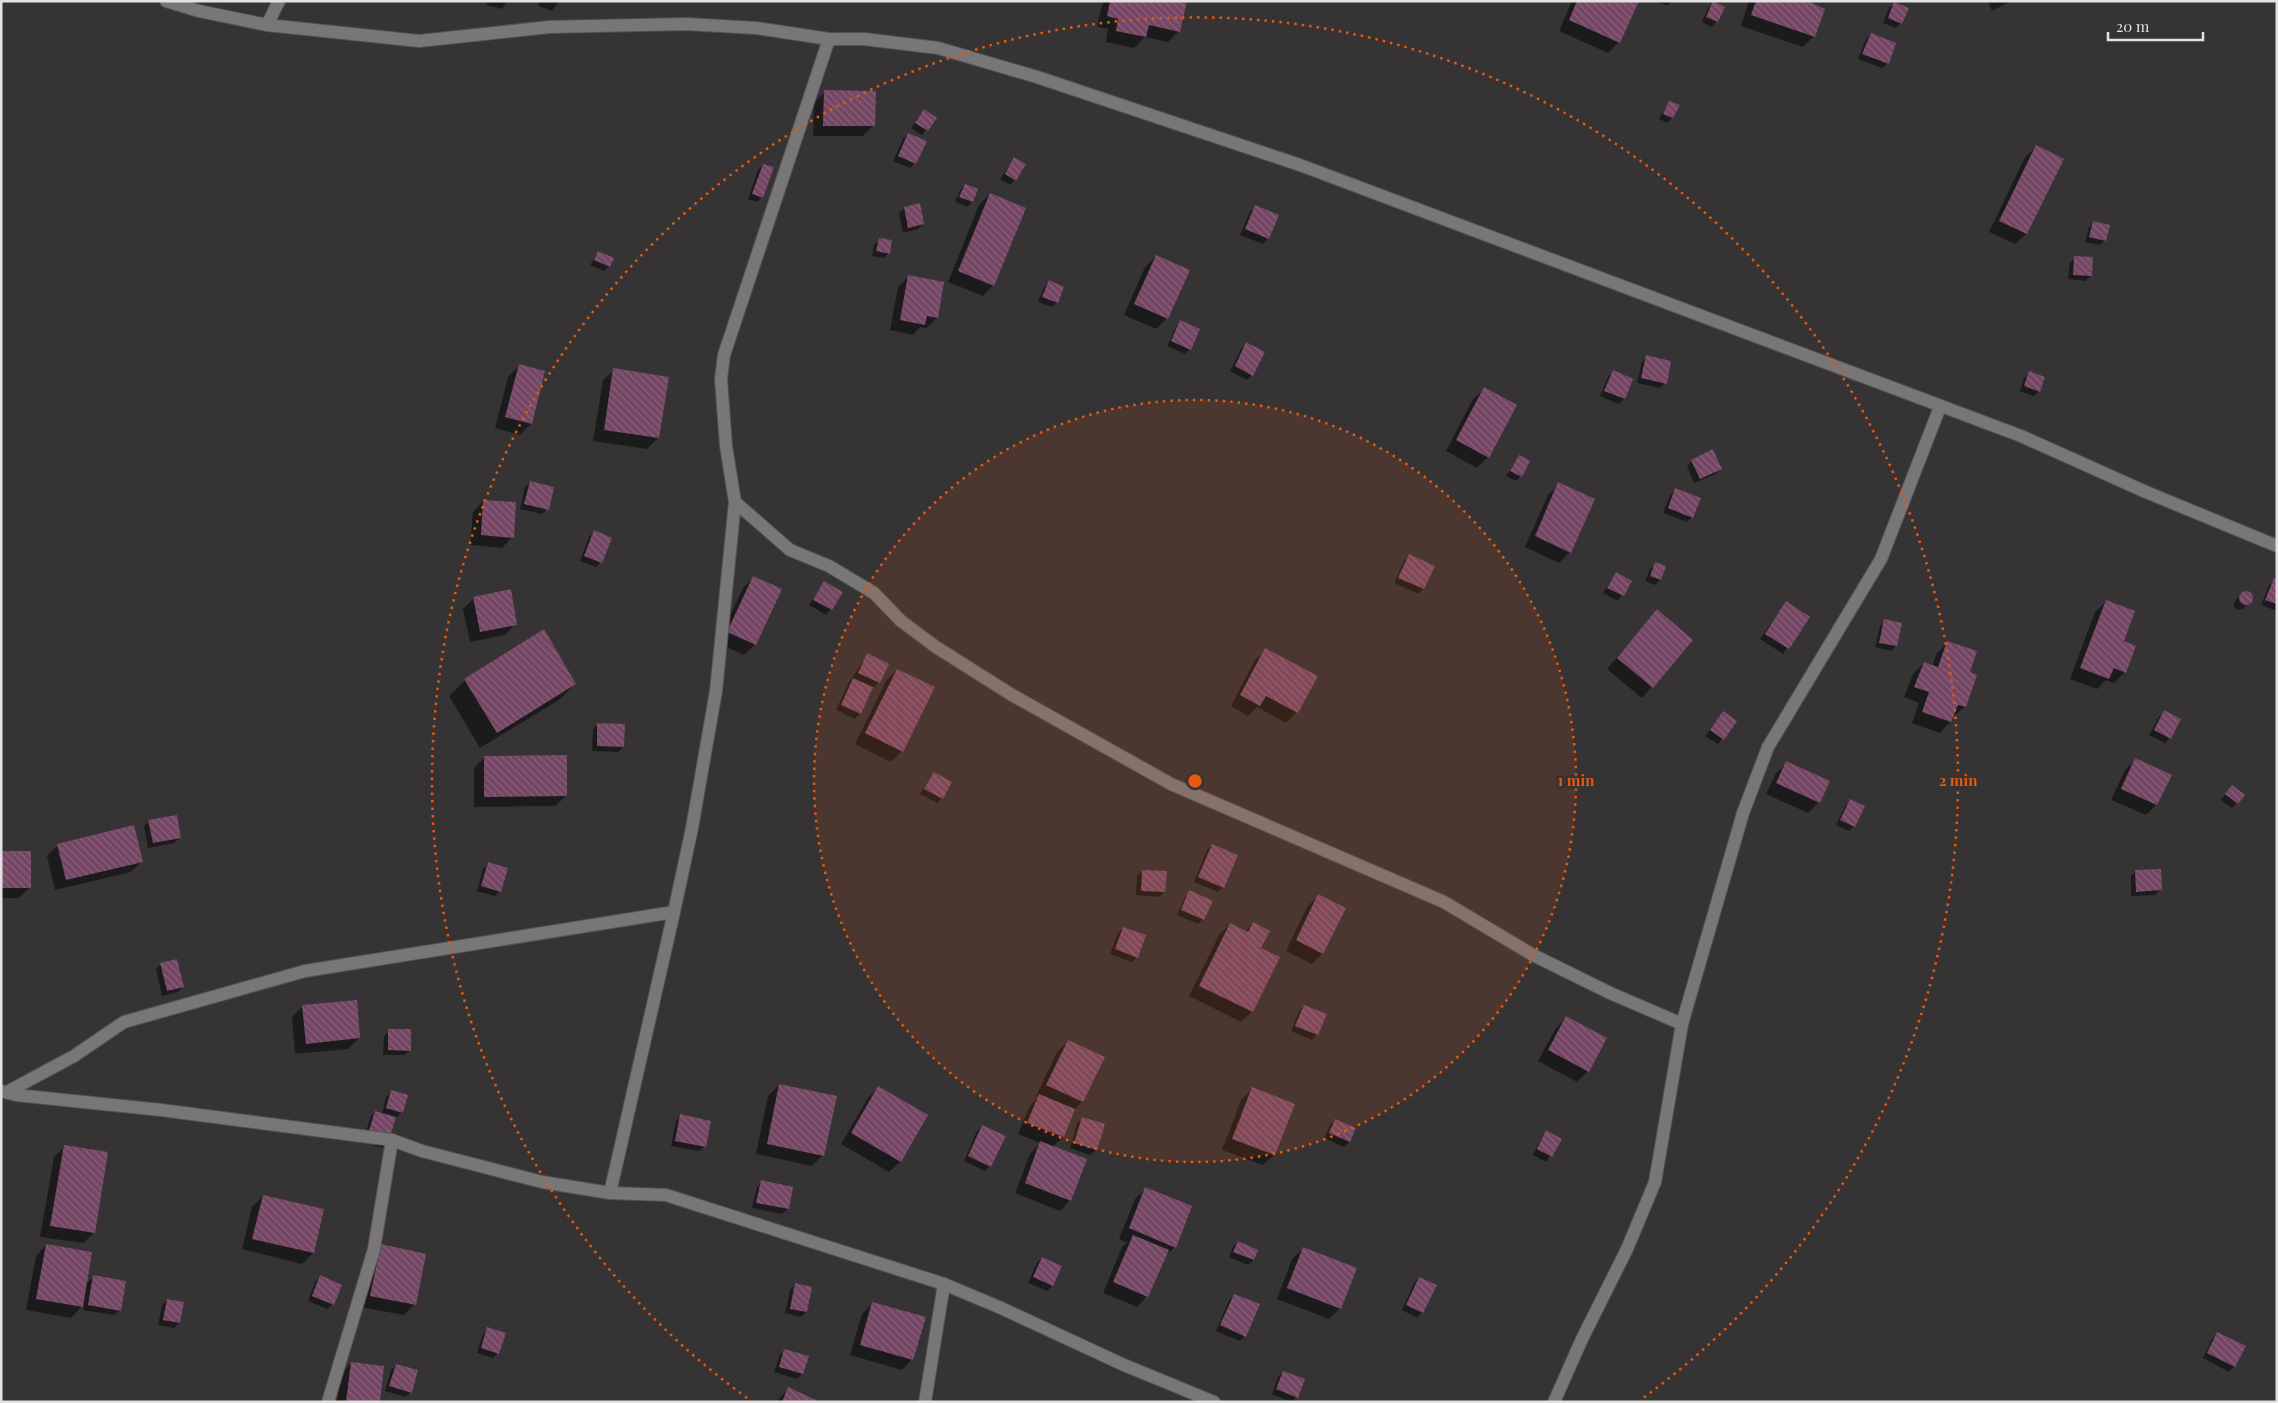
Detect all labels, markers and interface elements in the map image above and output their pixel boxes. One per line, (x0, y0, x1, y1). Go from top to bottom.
scale bar (2108, 10, 2203, 42)
text: 20 m (2116, 16, 2150, 36)
text: 1 min (1558, 770, 1595, 790)
text: 2 min (1939, 770, 1978, 790)
centre of rings (1186, 772, 1204, 790)

